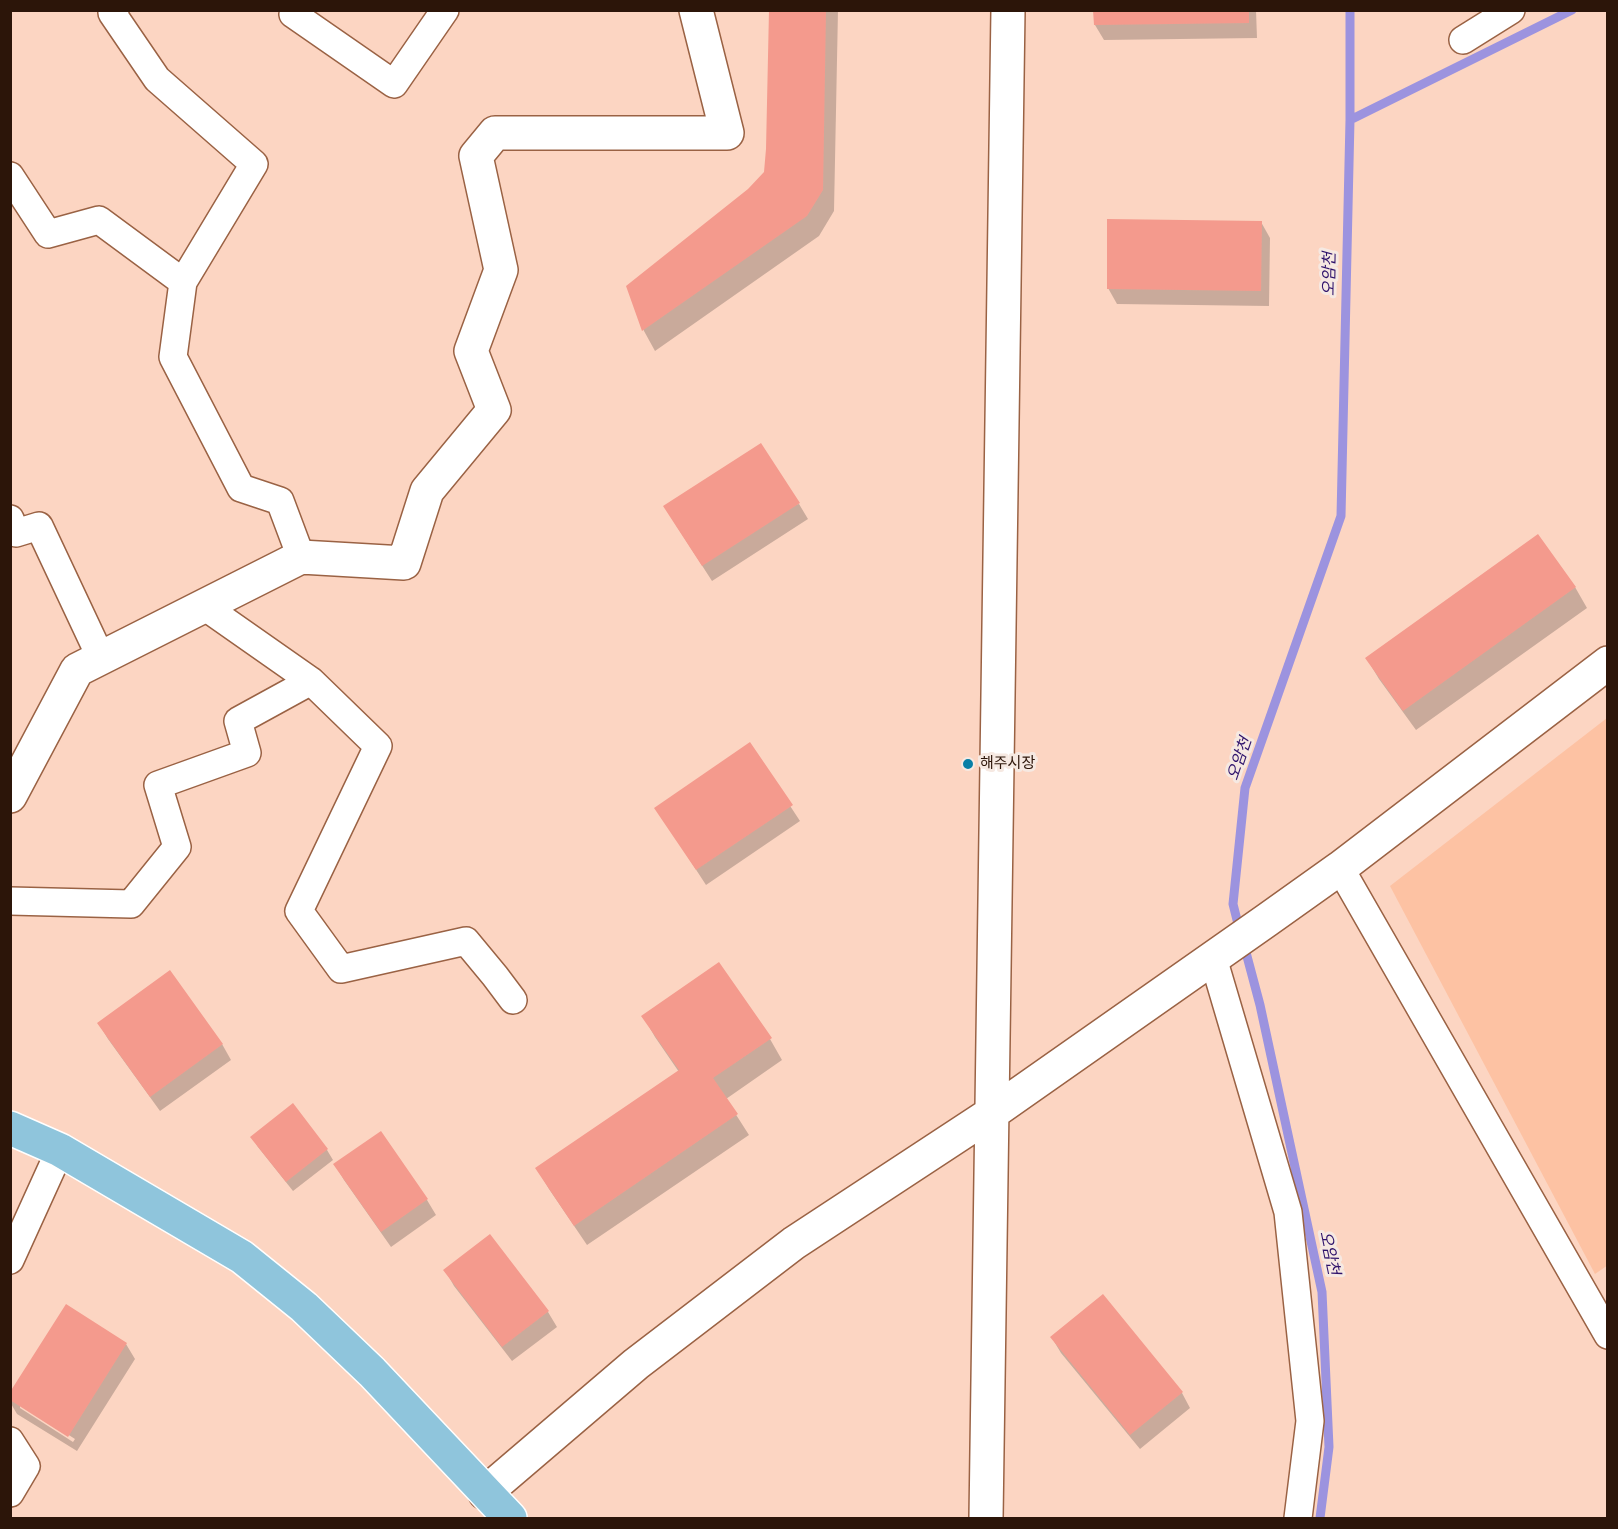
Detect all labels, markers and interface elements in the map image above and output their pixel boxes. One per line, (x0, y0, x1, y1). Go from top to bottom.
water label: 오암천 (1320, 252, 1340, 296)
water label: 오암천 (1224, 735, 1256, 783)
place label: 해주시장 (980, 755, 1035, 773)
marker: 해주시장 (961, 757, 975, 771)
water label: 오암천 (1315, 1229, 1343, 1277)

